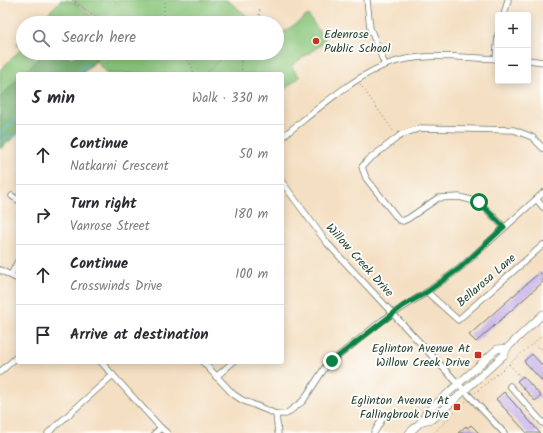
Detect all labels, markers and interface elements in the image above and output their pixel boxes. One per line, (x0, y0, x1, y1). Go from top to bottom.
map controls (495, 12, 531, 84)
button: + (495, 12, 531, 48)
search box (16, 16, 284, 60)
place label: Edenrose Public School (324, 25, 391, 58)
text: Search here (62, 26, 136, 50)
icon: search (30, 27, 52, 49)
marker: Edenrose Public School (311, 36, 321, 46)
button: − (495, 48, 531, 84)
text: 5 min (32, 85, 75, 112)
text: Walk · 330 m (192, 88, 268, 109)
text: Continue (70, 132, 128, 156)
icon: ahead (32, 144, 54, 166)
text: 50 m (239, 144, 268, 165)
text: Natkarni Crescent (70, 156, 169, 177)
text: Turn right (70, 192, 137, 216)
route start (470, 193, 488, 211)
icon: right (32, 204, 54, 226)
text: 180 m (234, 204, 268, 225)
text: Vanrose Street (70, 216, 150, 237)
street label: Willow Creek Drive (321, 219, 398, 302)
street label: Bellarosa Lane (452, 249, 521, 312)
text: Continue (70, 252, 128, 276)
icon: ahead (32, 264, 54, 286)
text: 100 m (235, 264, 268, 285)
text: Crosswinds Drive (70, 276, 162, 297)
text: Arrive at destination (70, 323, 209, 347)
icon: arrive (32, 324, 54, 346)
place label: Eglinton Avenue At Willow Creek Drive (372, 339, 471, 372)
marker: Eglinton Avenue At Willow Creek Drive (473, 350, 483, 360)
route end (323, 352, 341, 370)
place label: Eglinton Avenue At Fallingbrook Drive (351, 391, 450, 424)
marker: Eglinton Avenue At Fallingbrook Drive (452, 402, 462, 412)

